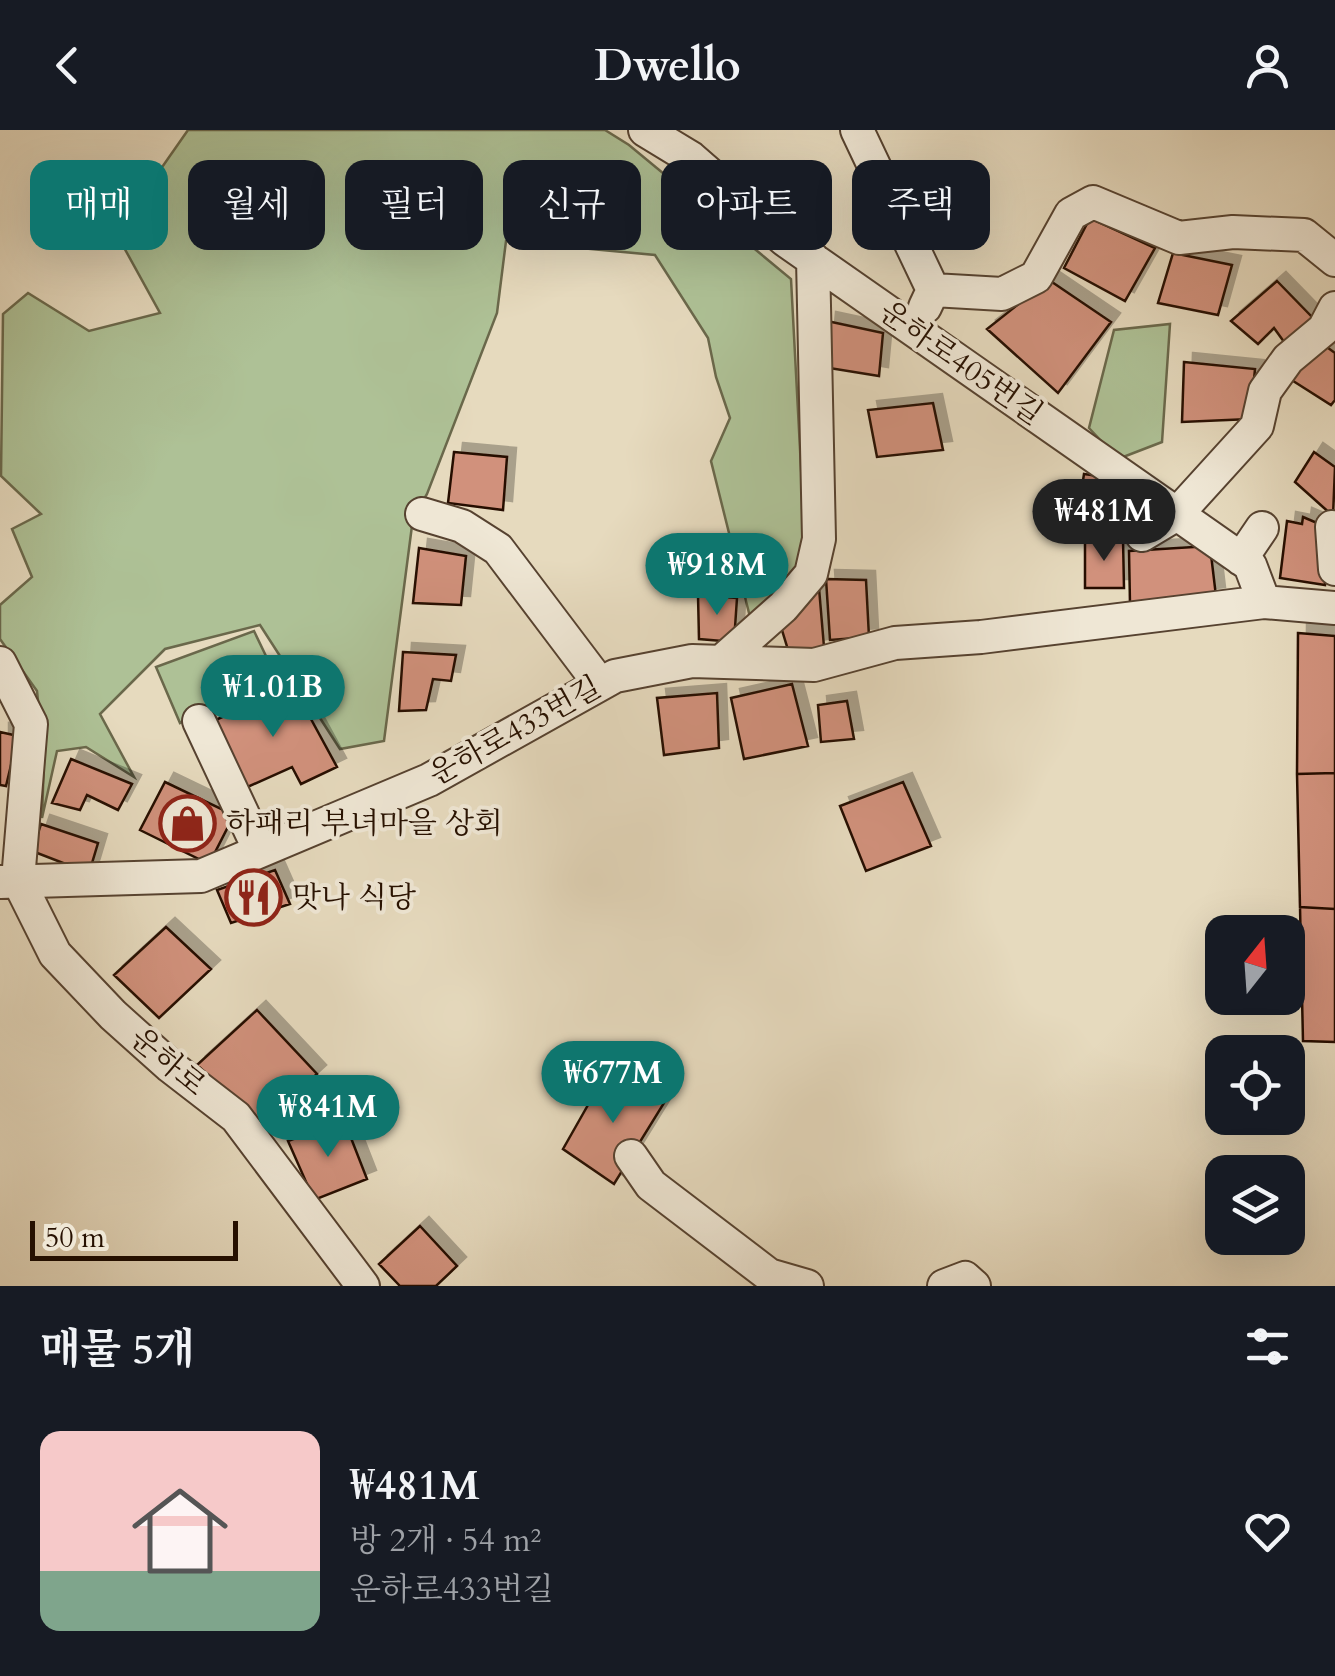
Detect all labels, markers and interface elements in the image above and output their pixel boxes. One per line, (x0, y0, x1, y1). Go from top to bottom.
text: Dwello (594, 35, 741, 96)
icon: back (40, 38, 95, 93)
icon: person (1240, 38, 1295, 93)
chip: 매매 (30, 160, 168, 250)
chip: 월세 (188, 160, 325, 250)
chip: 필터 (345, 160, 483, 250)
chip: 신규 (503, 160, 641, 250)
chip: 아파트 (661, 160, 832, 250)
chip: 주택 (852, 160, 990, 250)
street label: 운하로405번길 (871, 291, 1051, 435)
pin: ₩481M (1034, 479, 1174, 564)
text: ₩481M (1054, 489, 1154, 533)
pin: ₩918M (647, 533, 787, 618)
text: ₩918M (667, 543, 767, 587)
pin: ₩1.01B (192, 655, 354, 740)
text: ₩1.01B (223, 665, 323, 709)
street label: 운하로433번길 (422, 667, 608, 795)
shop icon: 하패리 부녀마을 상회 (157, 793, 217, 853)
place label: 하패리 부녀마을 상회 (226, 803, 503, 844)
restaurant icon: 맛나 식당 (223, 867, 283, 927)
place label: 맛나 식당 (292, 877, 416, 918)
north arrow (1205, 915, 1305, 1015)
map controls (1205, 915, 1305, 1255)
street label: 운하로 (122, 1018, 214, 1106)
button: locate (1205, 1035, 1305, 1135)
pin: ₩677M (543, 1041, 683, 1126)
text: ₩677M (563, 1051, 663, 1095)
pin: ₩841M (258, 1075, 398, 1160)
text: ₩841M (278, 1085, 378, 1129)
button: layers (1205, 1155, 1305, 1255)
scale bar (30, 1216, 238, 1260)
text: 50 m (45, 1219, 105, 1257)
icon: filters (1240, 1319, 1295, 1374)
text: 매물 5개 (40, 1321, 195, 1378)
text: ₩481M (350, 1457, 480, 1514)
icon: home (120, 1471, 240, 1591)
icon: heart (1240, 1504, 1295, 1559)
text: 방 2개 · 54 m² (350, 1519, 541, 1563)
text: 운하로433번길 (350, 1568, 554, 1612)

